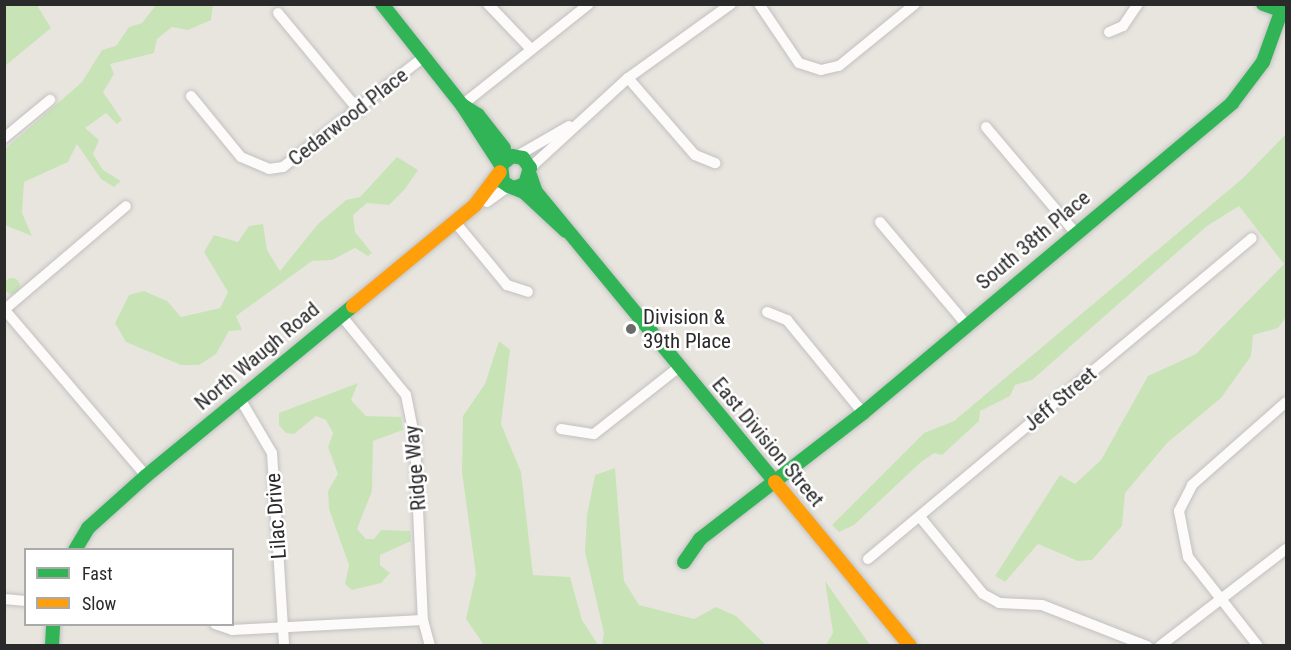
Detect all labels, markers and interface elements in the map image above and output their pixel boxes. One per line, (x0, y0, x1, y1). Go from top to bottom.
street label: Cedarwood Place (283, 62, 413, 172)
street label: South 38th Place (971, 185, 1095, 295)
street label: North Waugh Road (190, 297, 324, 415)
place label: Division & 39th Place (643, 304, 731, 354)
marker: Division & 39th Place (624, 322, 638, 336)
street label: Jeff Street (1018, 361, 1102, 437)
street label: East Division Street (707, 372, 829, 512)
street label: Ridge Way (399, 424, 431, 512)
street label: Lilac Drive (260, 472, 292, 560)
legend (24, 548, 234, 626)
text: Fast (82, 563, 113, 584)
text: Slow (82, 593, 116, 614)

